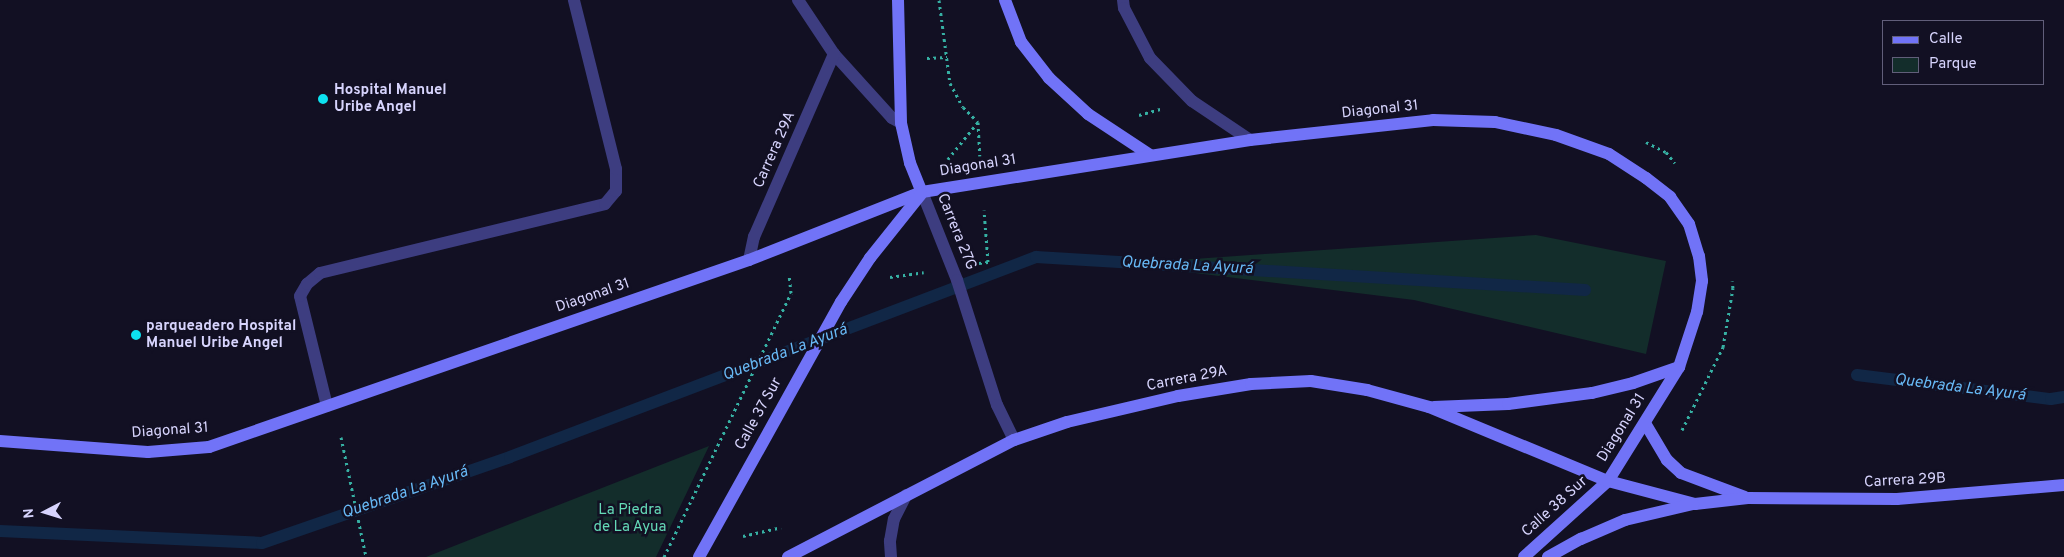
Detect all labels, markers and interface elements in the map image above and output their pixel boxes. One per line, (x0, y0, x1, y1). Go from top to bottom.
legend (1882, 20, 2044, 85)
text: Calle (1929, 30, 1963, 49)
text: Parque (1929, 55, 1977, 74)
place label: Hospital Manuel Uribe Angel (334, 81, 447, 116)
marker: Hospital Manuel Uribe Angel (316, 92, 330, 106)
street label: Diagonal 31 (1341, 97, 1419, 123)
street label: Carrera 29A (750, 109, 800, 191)
street label: Diagonal 31 (938, 151, 1018, 181)
street label: Carrera 27G (933, 191, 979, 273)
water label: Quebrada La Ayurá (1120, 253, 1254, 279)
street label: Diagonal 31 (554, 275, 632, 317)
place label: parqueadero Hospital Manuel Uribe Angel (146, 317, 296, 352)
water label: Quebrada La Ayurá (720, 320, 850, 386)
marker: parqueadero Hospital Manuel Uribe Angel (130, 329, 142, 341)
street label: Carrera 29A (1145, 362, 1229, 396)
water label: Quebrada La Ayurá (1893, 370, 2027, 406)
street label: Calle 37 Sur (732, 374, 786, 454)
street label: Diagonal 31 (1594, 390, 1650, 466)
street label: Diagonal 31 (131, 419, 209, 443)
water label: Quebrada La Ayurá (339, 462, 471, 524)
street label: Carrera 29B (1864, 470, 1946, 492)
street label: Calle 38 Sur (1518, 473, 1592, 541)
north arrow (20, 487, 70, 537)
park label: La Piedra de La Ayua (593, 501, 667, 536)
text: N (21, 508, 38, 519)

